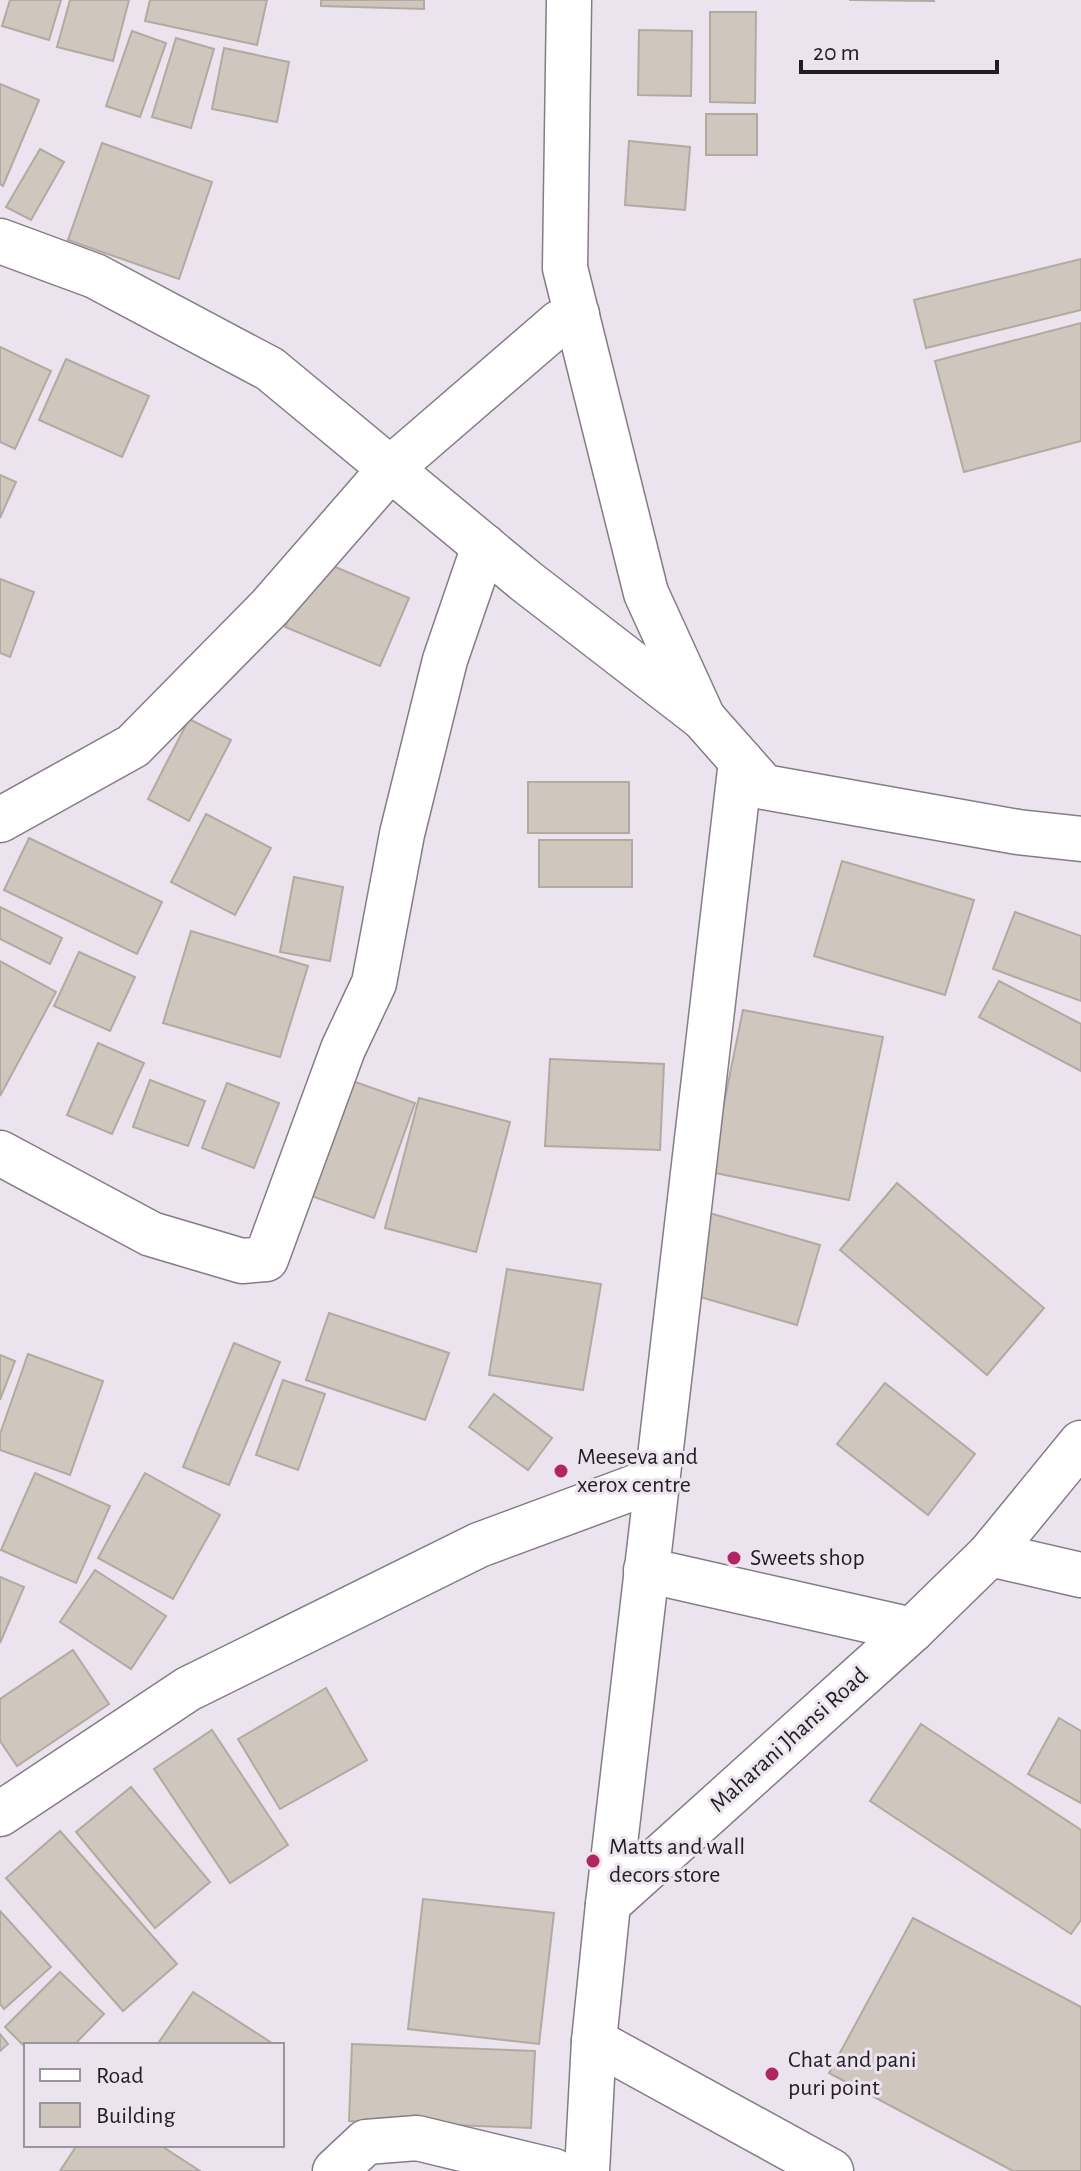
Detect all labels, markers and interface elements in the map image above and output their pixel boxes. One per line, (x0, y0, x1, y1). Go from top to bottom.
scale bar (801, 24, 997, 74)
text: 20 m (813, 41, 860, 65)
place label: Meeseva and xerox centre (577, 1445, 698, 1497)
marker: Meeseva and xerox centre (552, 1462, 570, 1480)
place label: Sweets shop (750, 1546, 865, 1570)
marker: Sweets shop (725, 1549, 743, 1567)
street label: Maharani Jhansi Road (705, 1663, 873, 1817)
place label: Matts and wall decors store (609, 1835, 745, 1887)
marker: Matts and wall decors store (584, 1852, 602, 1870)
legend (24, 2043, 284, 2147)
place label: Chat and pani puri point (788, 2048, 917, 2100)
text: Road (96, 2064, 144, 2088)
marker: Chat and pani puri point (763, 2065, 781, 2083)
text: Building (96, 2104, 175, 2128)

